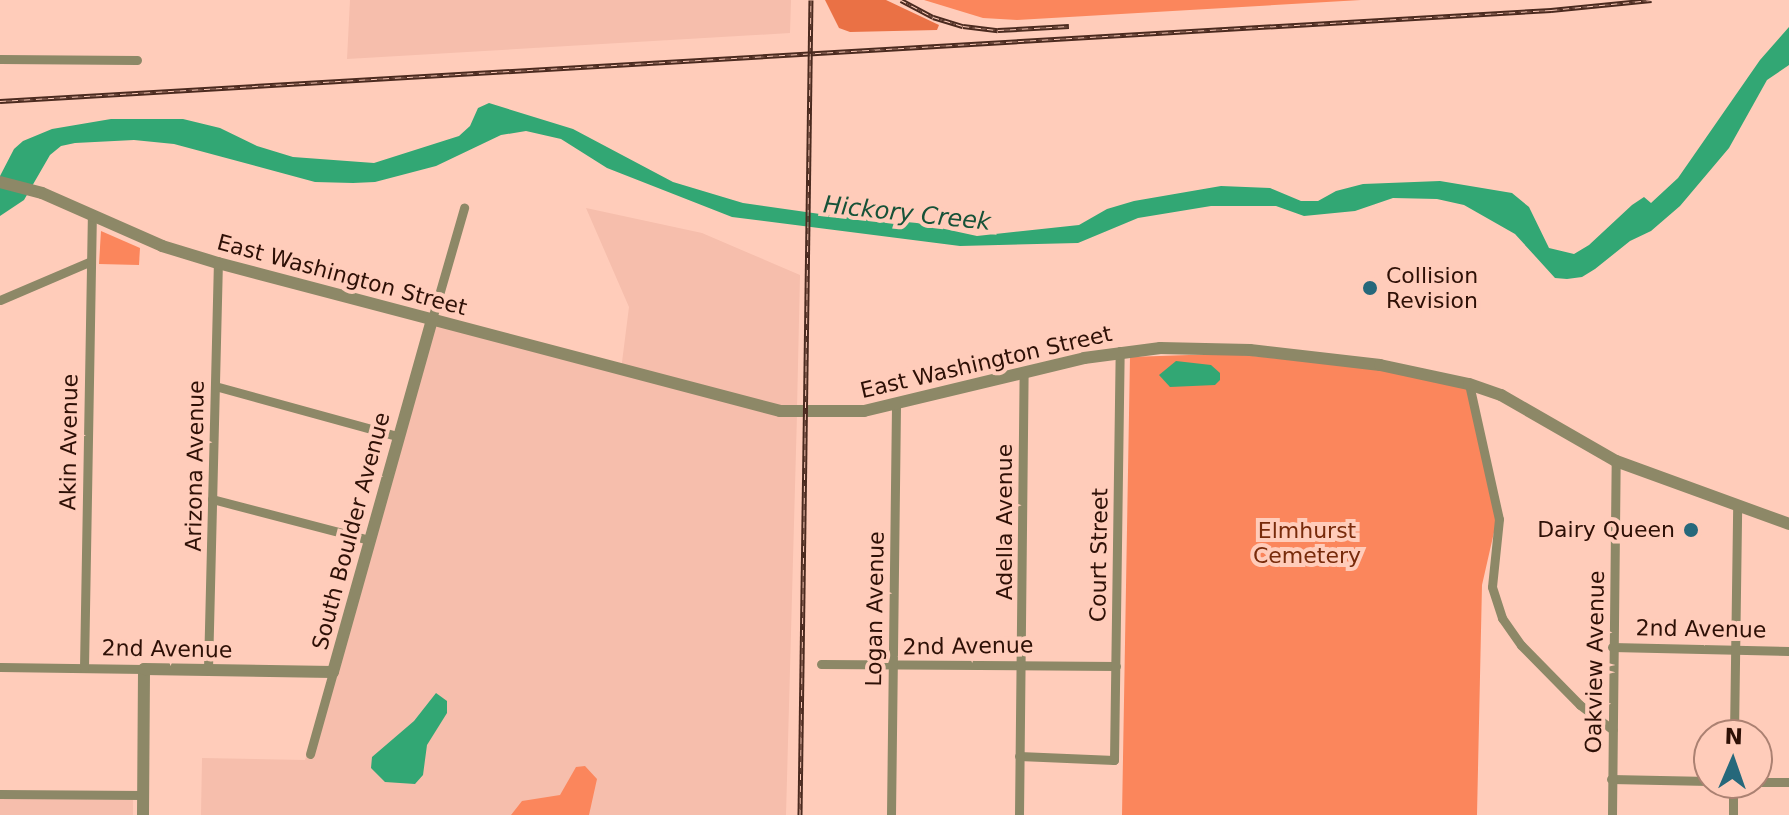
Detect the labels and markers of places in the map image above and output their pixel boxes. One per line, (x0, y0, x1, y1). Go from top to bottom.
place label: Collision Revision (1386, 262, 1478, 314)
marker: Collision Revision (1361, 279, 1379, 297)
place label: Dairy Queen (1537, 517, 1675, 543)
marker: Dairy Queen (1682, 521, 1700, 539)

